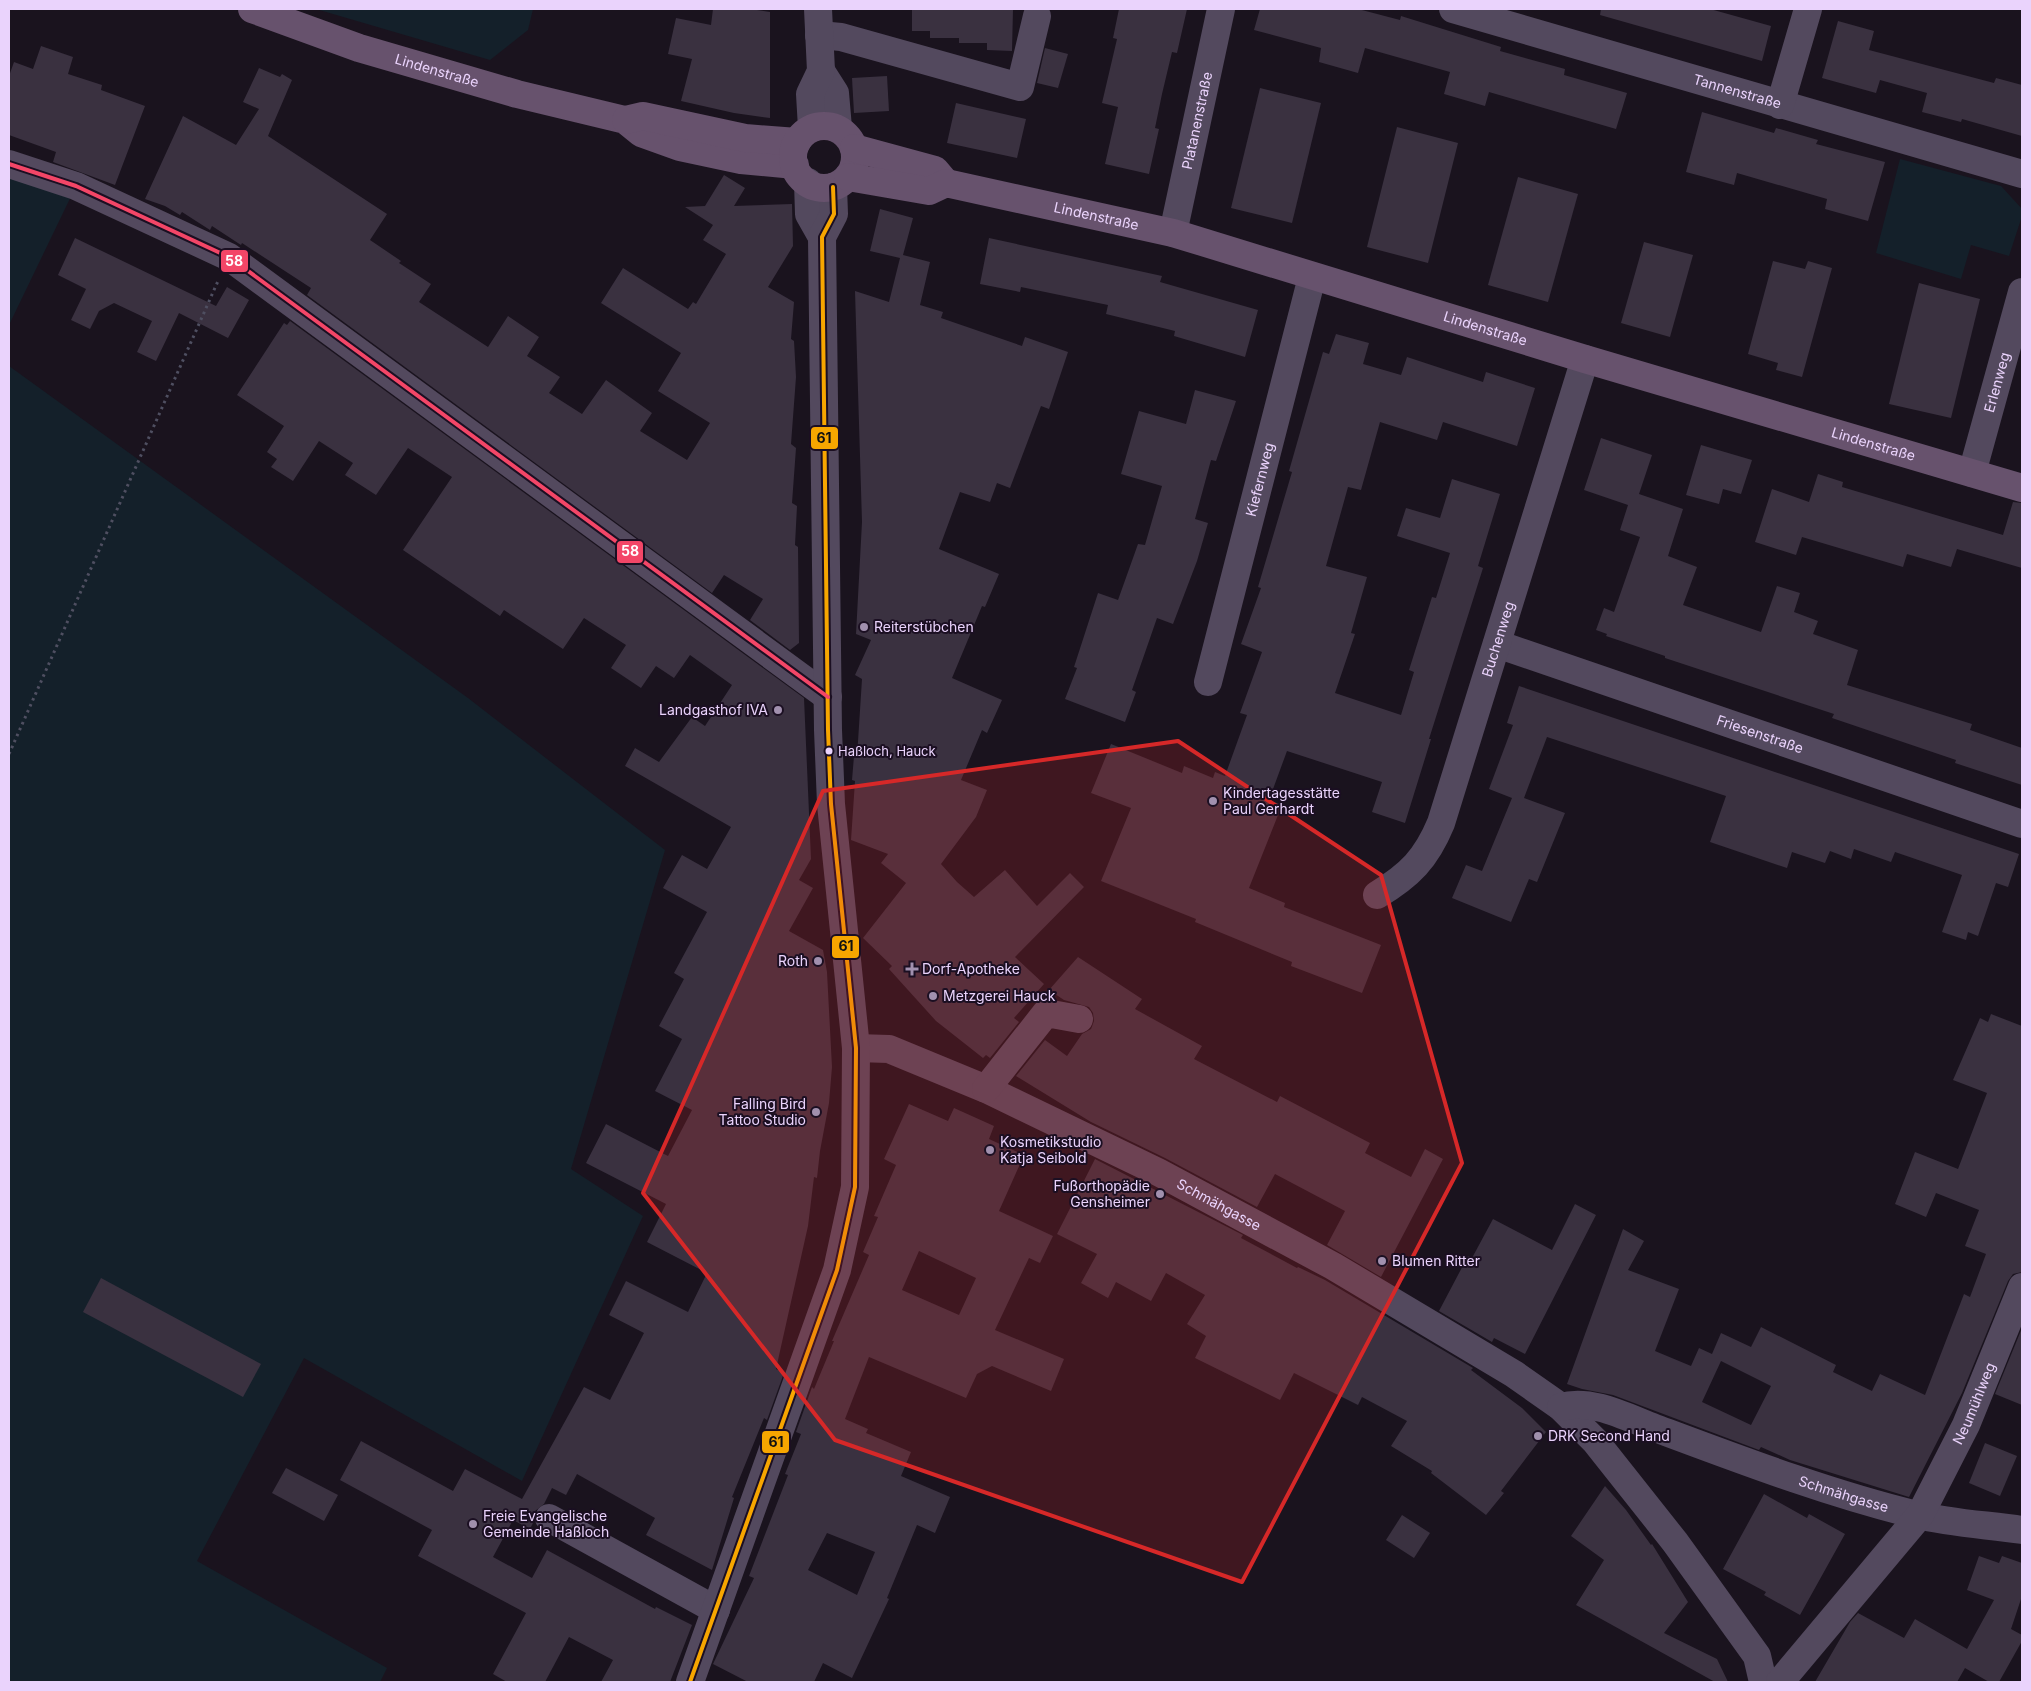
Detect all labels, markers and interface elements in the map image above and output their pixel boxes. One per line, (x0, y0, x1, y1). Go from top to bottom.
street label: Lindenstraße (393, 50, 481, 90)
street label: Platanenstraße (1178, 70, 1215, 171)
street label: Tannenstraße (1691, 70, 1783, 112)
street label: Lindenstraße (1052, 198, 1141, 233)
line badge: 58 (220, 249, 249, 273)
text: 58 (225, 252, 243, 269)
street label: Lindenstraße (1442, 307, 1529, 349)
street label: Erlenweg (1980, 350, 2013, 414)
street label: Lindenstraße (1830, 423, 1917, 464)
line badge: 61 (810, 426, 839, 450)
text: 61 (816, 429, 832, 446)
street label: Kiefernweg (1242, 441, 1277, 518)
line badge: 58 (616, 540, 644, 564)
text: 58 (621, 542, 639, 559)
street label: Buchenweg (1478, 599, 1517, 679)
place label: Reiterstübchen (874, 618, 974, 635)
marker: Reiterstübchen (858, 621, 870, 633)
place label: Landgasthof IVA (659, 701, 768, 718)
marker: Landgasthof IVA (772, 704, 784, 716)
street label: Friesenstraße (1714, 711, 1806, 756)
place label: Haßloch, Hauck (838, 743, 936, 759)
marker: Haßloch, Hauck (824, 746, 834, 756)
place label: Kindertagesstätte Paul Gerhardt (1223, 784, 1340, 817)
marker: Kindertagesstätte Paul Gerhardt (1207, 795, 1219, 807)
line badge: 61 (831, 935, 860, 959)
text: 61 (838, 937, 854, 954)
place label: Roth (778, 952, 808, 969)
marker: Roth (812, 955, 824, 967)
place label: Dorf-Apotheke (922, 960, 1020, 977)
marker: Dorf-Apotheke (906, 963, 918, 975)
place label: Metzgerei Hauck (943, 987, 1056, 1004)
marker: Metzgerei Hauck (927, 990, 939, 1002)
place label: Falling Bird Tattoo Studio (719, 1095, 806, 1128)
marker: Falling Bird Tattoo Studio (810, 1106, 822, 1118)
place label: Kosmetikstudio Katja Seibold (1000, 1133, 1101, 1166)
marker: Kosmetikstudio Katja Seibold (984, 1144, 996, 1156)
street label: Schmähgasse (1174, 1175, 1264, 1234)
place label: Fußorthopädie Gensheimer (1053, 1177, 1150, 1210)
marker: Fußorthopädie Gensheimer (1154, 1188, 1166, 1200)
place label: Blumen Ritter (1392, 1252, 1480, 1269)
marker: Blumen Ritter (1376, 1255, 1388, 1267)
street label: Neumühlweg (1949, 1360, 1998, 1447)
place label: DRK Second Hand (1548, 1427, 1670, 1444)
line badge: 61 (761, 1430, 790, 1454)
marker: DRK Second Hand (1532, 1430, 1544, 1442)
text: 61 (768, 1433, 784, 1450)
street label: Schmähgasse (1797, 1472, 1891, 1515)
place label: Freie Evangelische Gemeinde Haßloch (483, 1507, 609, 1540)
marker: Freie Evangelische Gemeinde Haßloch (467, 1518, 479, 1530)

